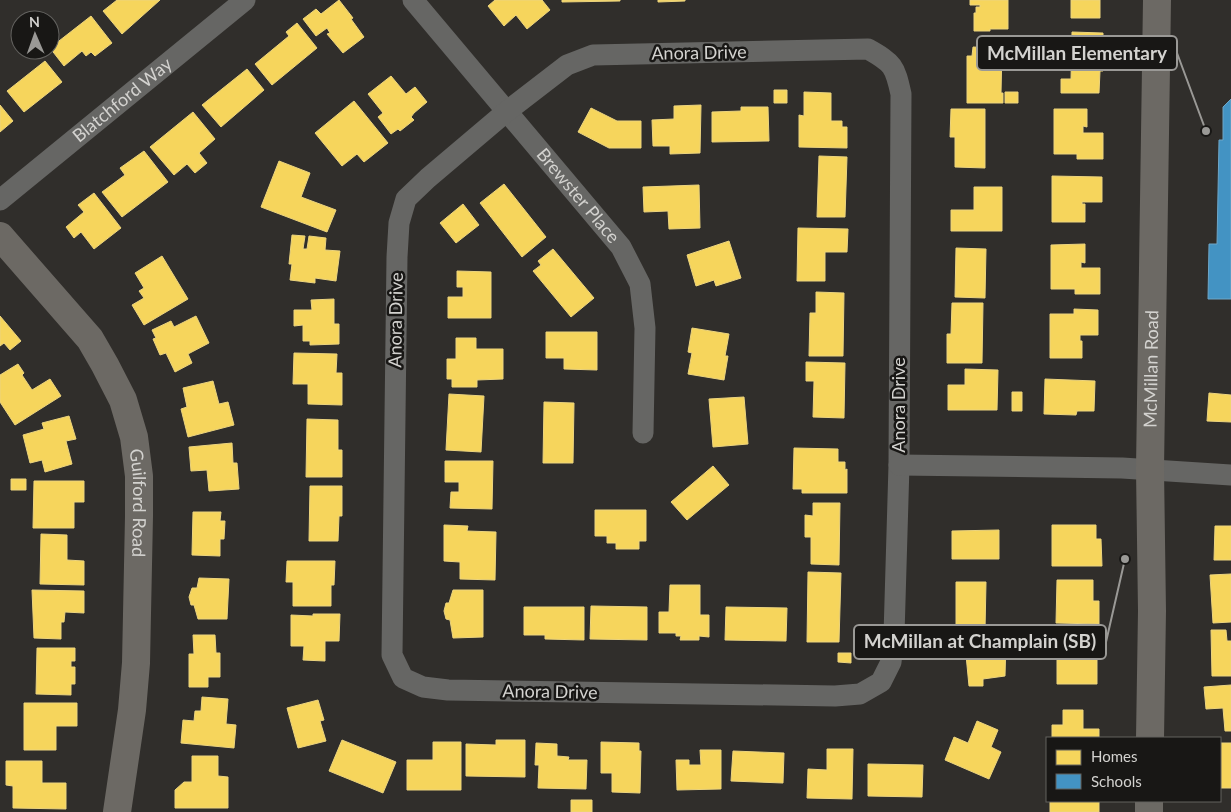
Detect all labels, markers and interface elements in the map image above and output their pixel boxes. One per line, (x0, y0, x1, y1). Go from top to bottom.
north arrow (10, 10, 60, 60)
text: N (29, 13, 40, 30)
callout: McMillan Elementary (977, 36, 1177, 70)
street label: Anora Drive (651, 40, 747, 64)
text: McMillan Elementary (987, 41, 1168, 64)
street label: Blatchford Way (68, 52, 177, 146)
street label: Brewster Place (532, 143, 625, 247)
street label: Anora Drive (383, 272, 407, 368)
street label: McMillan Road (1139, 310, 1162, 428)
street label: Anora Drive (887, 357, 909, 453)
street label: Guilford Road (126, 447, 151, 558)
callout: McMillan at Champlain (SB) (854, 625, 1106, 659)
text: McMillan at Champlain (SB) (864, 629, 1096, 652)
street label: Anora Drive (502, 679, 598, 703)
legend (1046, 737, 1221, 802)
text: Homes (1091, 747, 1137, 765)
text: Schools (1091, 772, 1142, 790)

